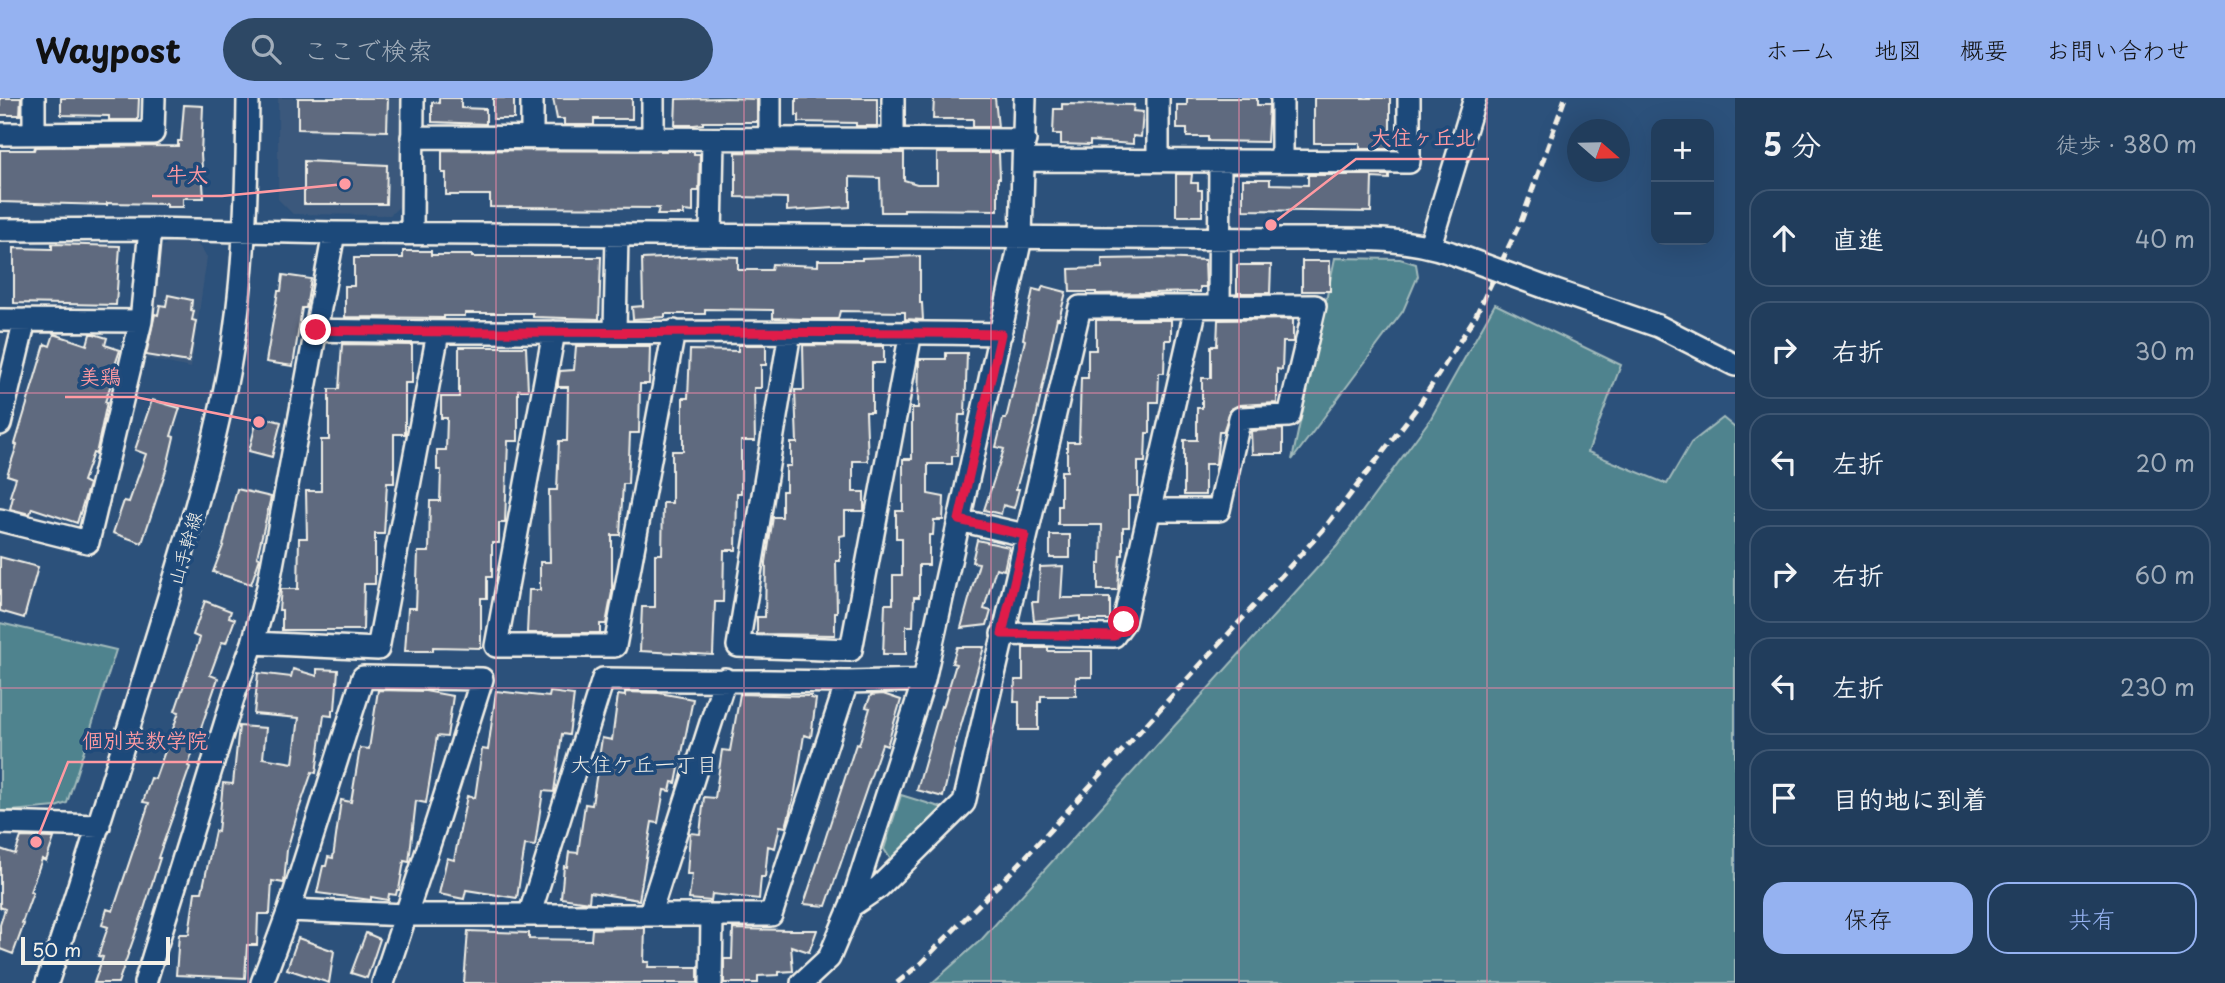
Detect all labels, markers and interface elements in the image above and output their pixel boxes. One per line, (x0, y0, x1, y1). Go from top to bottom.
search box (223, 18, 713, 81)
text: Waypost (35, 24, 181, 74)
icon: search (247, 30, 285, 68)
text: ここで検索 (303, 30, 433, 69)
text: ホーム (1765, 31, 1836, 67)
text: 地図 (1874, 31, 1922, 67)
text: 概要 (1960, 31, 2008, 67)
text: お問い合わせ (2046, 31, 2190, 67)
callout: 大住ヶ丘北 (1356, 117, 1489, 159)
north arrow (1567, 119, 1630, 182)
map controls (1651, 119, 1714, 245)
button: + (1651, 119, 1714, 182)
text: 大住ヶ丘北 (1371, 120, 1476, 152)
text: 5 分 (1763, 121, 1821, 166)
text: 徒歩 · 380 m (2055, 126, 2197, 161)
callout: 牛太 (152, 154, 222, 196)
text: 牛太 (166, 157, 208, 189)
button: − (1651, 182, 1714, 245)
icon: ahead (1765, 219, 1803, 257)
text: 直進 (1832, 219, 1884, 258)
text: 40 m (2135, 221, 2195, 256)
route end (300, 314, 331, 345)
icon: right (1765, 331, 1803, 369)
text: 右折 (1832, 331, 1884, 370)
text: 30 m (2134, 333, 2195, 368)
callout: 美鶏 (65, 355, 135, 397)
text: 美鶏 (79, 359, 121, 391)
icon: left (1765, 443, 1803, 481)
text: 左折 (1832, 443, 1884, 482)
text: 20 m (2136, 445, 2195, 480)
street label: 山手幹線 (160, 508, 208, 588)
icon: right (1765, 555, 1803, 593)
text: 右折 (1832, 555, 1884, 594)
text: 60 m (2135, 557, 2195, 592)
route start (1108, 606, 1139, 637)
icon: left (1765, 667, 1803, 705)
text: 左折 (1832, 667, 1884, 706)
text: 230 m (2120, 669, 2195, 704)
callout: 個別英数学院 (68, 720, 222, 762)
text: 個別英数学院 (82, 723, 208, 755)
district label: 大住ケ丘一丁目 (571, 747, 718, 779)
icon: arrive (1765, 779, 1803, 817)
text: 目的地に到着 (1832, 779, 1988, 818)
button: 保存 (1763, 882, 1973, 954)
button: 共有 (1987, 882, 2197, 954)
scale bar (21, 934, 170, 966)
text: 50 m (32, 935, 81, 963)

